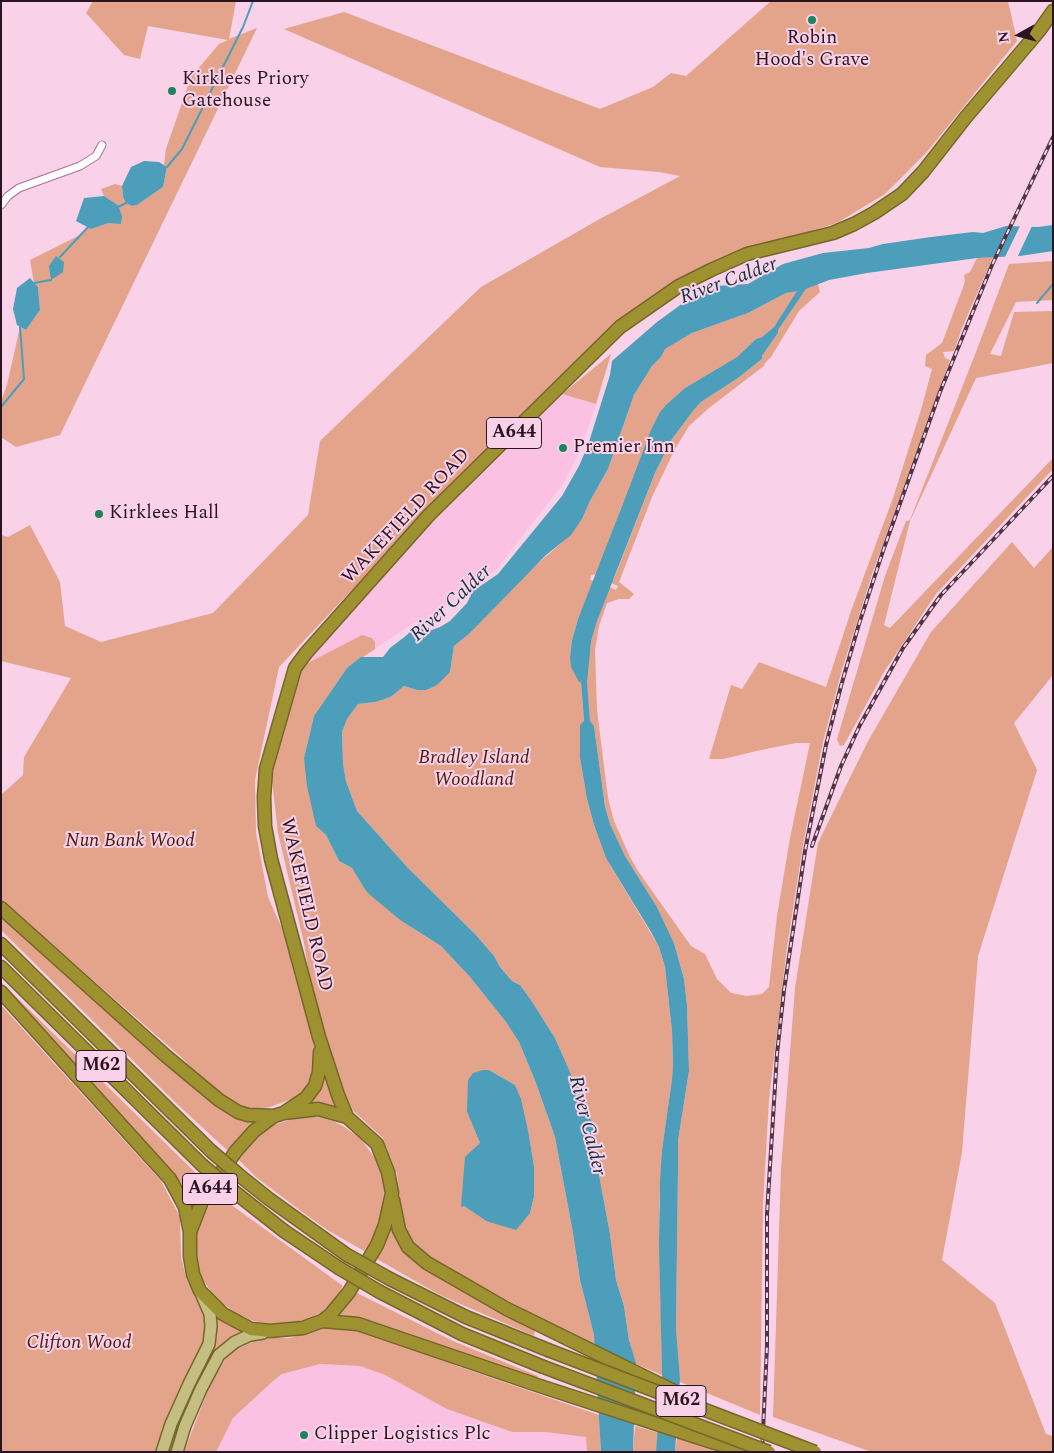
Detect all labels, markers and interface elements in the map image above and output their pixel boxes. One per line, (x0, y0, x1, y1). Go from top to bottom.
north arrow (994, 10, 1044, 60)
marker: Robin Hood's Grave (806, 14, 818, 26)
place label: Robin Hood's Grave (755, 28, 869, 72)
text: N (992, 30, 1015, 44)
place label: Kirklees Priory Gatehouse (182, 69, 309, 113)
marker: Kirklees Priory Gatehouse (166, 85, 178, 97)
water label: River Calder (677, 253, 781, 311)
road number: A644 (486, 418, 542, 448)
place label: Premier Inn (573, 437, 675, 459)
marker: Premier Inn (557, 442, 569, 454)
street label: WAKEFIELD ROAD (338, 444, 476, 590)
place label: Kirklees Hall (109, 503, 219, 525)
marker: Kirklees Hall (93, 508, 105, 520)
water label: River Calder (406, 560, 498, 648)
park label: Bradley Island Woodland (418, 748, 530, 792)
street label: WAKEFIELD ROAD (274, 816, 336, 994)
park label: Nun Bank Wood (65, 831, 195, 853)
road number: M62 (76, 1050, 126, 1082)
water label: River Calder (562, 1074, 610, 1178)
road number: A644 (182, 1174, 238, 1204)
park label: Clifton Wood (26, 1333, 132, 1355)
road number: M62 (656, 1385, 706, 1416)
place label: Clipper Logistics Plc (314, 1424, 491, 1446)
marker: Clipper Logistics Plc (298, 1429, 310, 1441)

